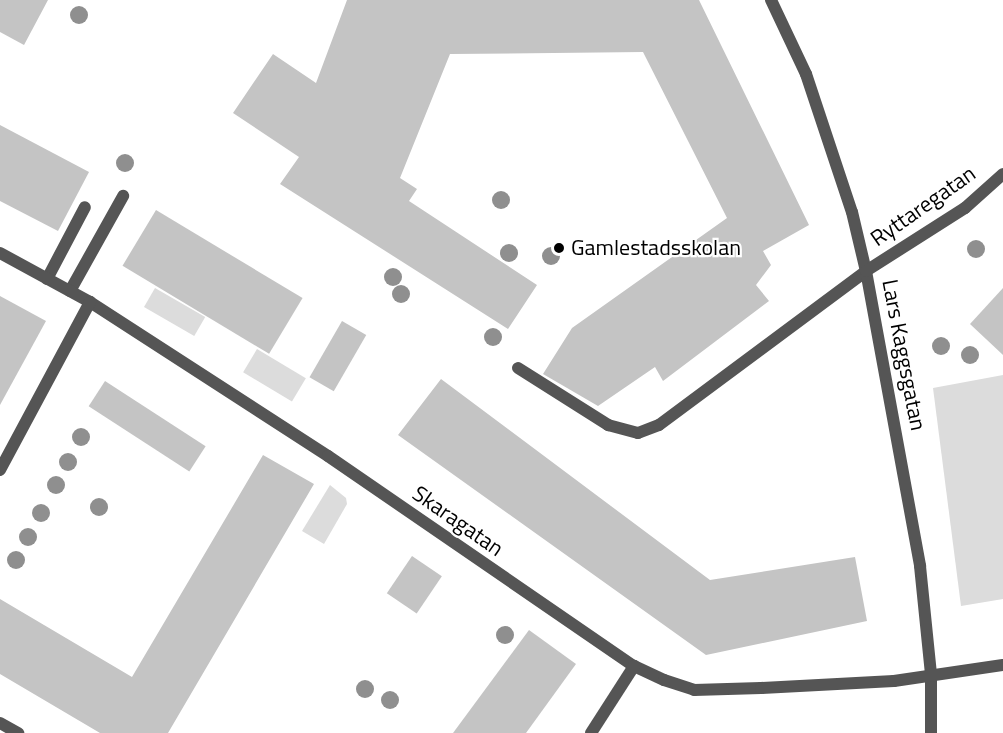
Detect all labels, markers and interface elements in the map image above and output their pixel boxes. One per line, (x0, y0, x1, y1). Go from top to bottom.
street label: Ryttaregatan (865, 160, 981, 252)
place label: Gamlestadsskolan (571, 235, 741, 261)
marker: Gamlestadsskolan (552, 241, 566, 255)
street label: Lars Kaggsgatan (876, 277, 932, 433)
street label: Skaragatan (407, 480, 509, 562)

